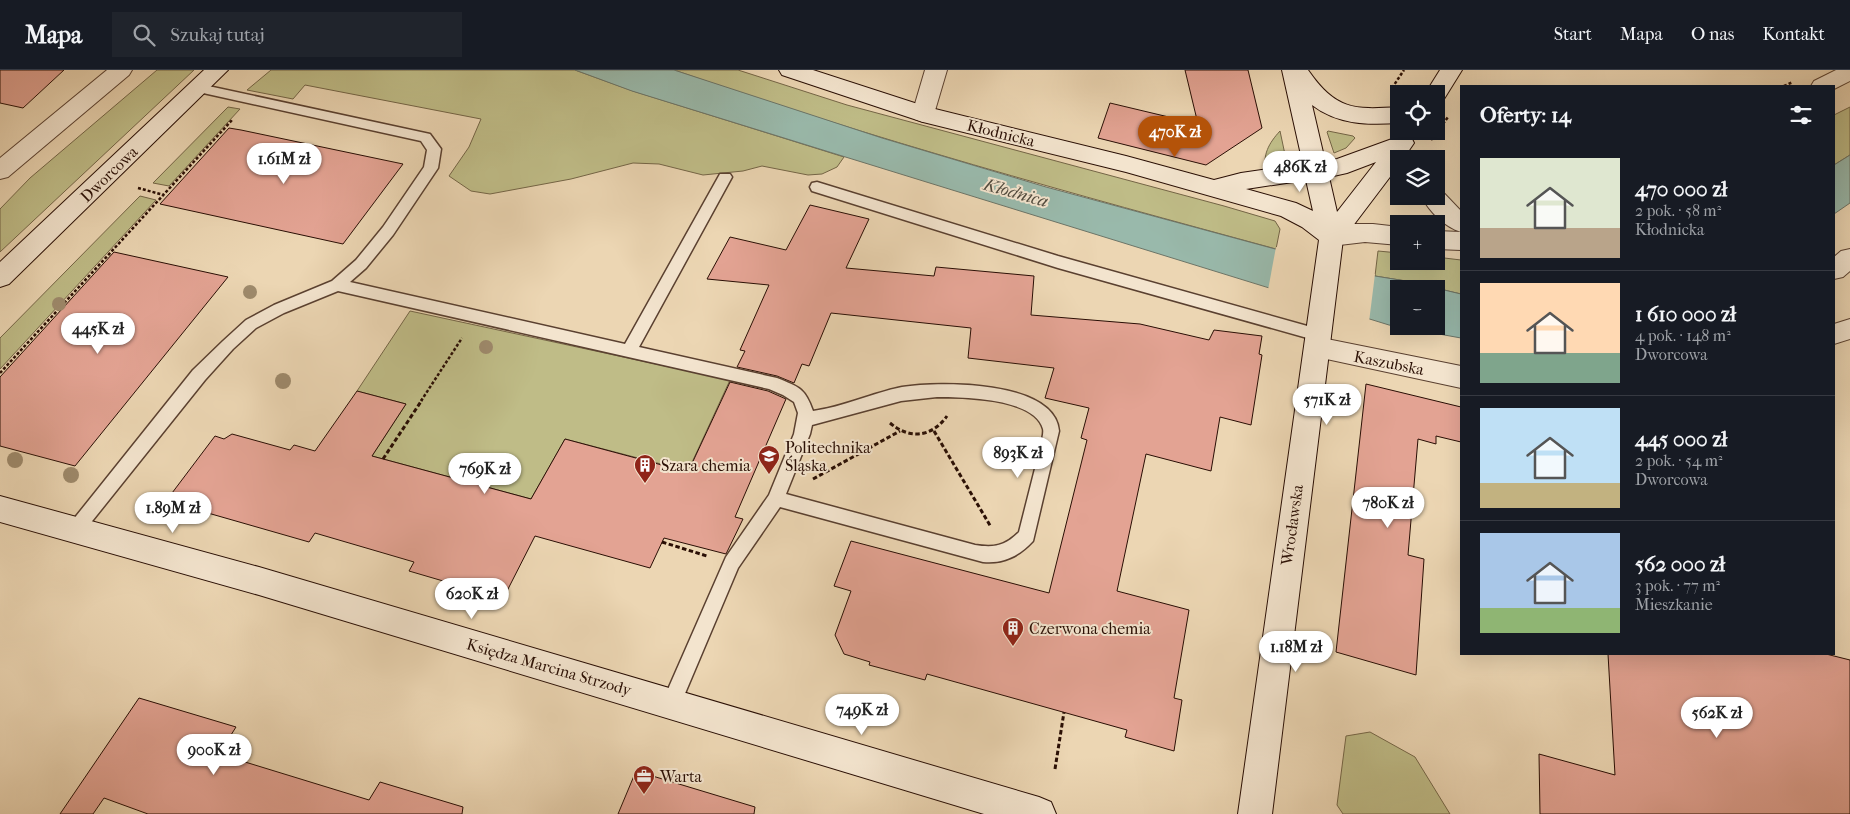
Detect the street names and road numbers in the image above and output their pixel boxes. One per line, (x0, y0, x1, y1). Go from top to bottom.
street label: Kłodnicka (965, 115, 1037, 151)
street label: Dworcowa (76, 142, 142, 206)
street label: Kaszubska (1352, 347, 1426, 379)
street label: Wrocławska (1277, 483, 1307, 568)
street label: Księdza Marcina Strzody (464, 634, 634, 700)

